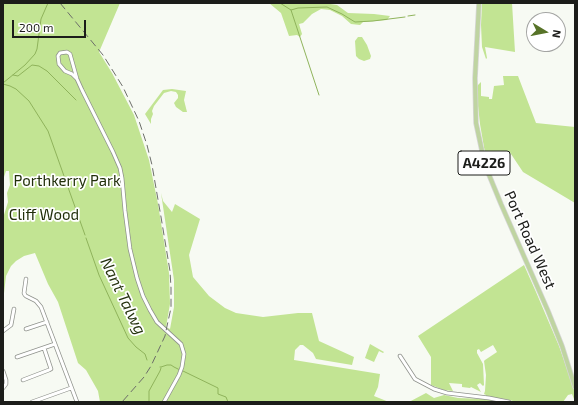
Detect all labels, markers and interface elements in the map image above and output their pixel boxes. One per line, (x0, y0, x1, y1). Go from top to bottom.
scale bar (14, 12, 88, 38)
north arrow (526, 12, 566, 52)
text: 200 m (19, 20, 53, 34)
text: N (550, 29, 564, 39)
road number: A4226 (458, 151, 510, 175)
park label: Porthkerry Park (13, 172, 121, 190)
street label: Port Road West (500, 188, 560, 292)
park label: Cliff Wood (9, 206, 79, 224)
water label: Nant Talwg (96, 254, 150, 338)

